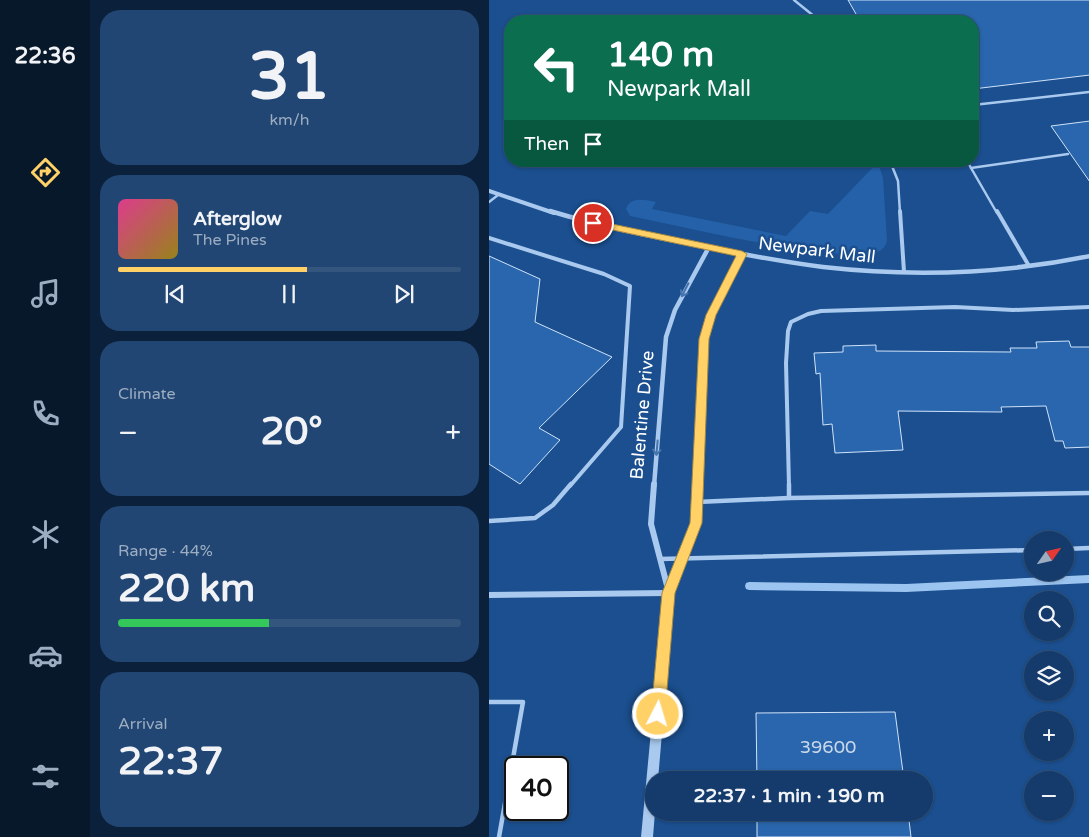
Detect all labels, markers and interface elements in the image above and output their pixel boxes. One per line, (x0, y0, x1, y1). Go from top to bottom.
text: 140 m (607, 34, 714, 76)
icon: left (524, 35, 589, 100)
text: 31 (249, 38, 330, 117)
text: 22:36 (15, 43, 75, 69)
text: Newpark Mall (607, 76, 751, 102)
text: km/h (269, 110, 310, 130)
icon: arrive (579, 130, 607, 158)
text: Then (524, 133, 569, 155)
icon: directions (28, 155, 63, 190)
pin (572, 202, 614, 244)
text: Afterglow (193, 208, 282, 230)
icon: arrive (579, 209, 607, 237)
text: The Pines (193, 230, 267, 250)
street label: Newpark Mall (757, 232, 877, 268)
icon: music (28, 276, 63, 311)
icon: previous (161, 280, 189, 308)
icon: pause (275, 280, 303, 308)
icon: next (390, 280, 418, 308)
one-way arrow (680, 282, 689, 297)
street label: Balentine Drive (625, 350, 659, 480)
text: Climate (118, 384, 176, 404)
icon: phone (28, 396, 63, 431)
text: 20° (261, 409, 323, 455)
text: − (118, 416, 138, 450)
text: + (445, 416, 461, 450)
one-way arrow (652, 440, 661, 456)
icon: climate (28, 517, 63, 552)
north arrow (1024, 531, 1074, 581)
map controls (1024, 531, 1074, 821)
text: Range · 44% (118, 541, 213, 561)
text: 220 km (118, 566, 255, 612)
button: search (1024, 591, 1074, 641)
icon: car (28, 638, 63, 673)
button: layers (1024, 651, 1074, 701)
position arrow (631, 687, 683, 739)
button: + (1024, 711, 1074, 761)
text: Arrival (118, 714, 167, 734)
house number: 39600 (800, 736, 856, 758)
text: 22:37 (118, 739, 223, 785)
speed limit sign: 40 (504, 756, 569, 821)
icon: filters (28, 759, 63, 794)
button: − (1024, 771, 1074, 821)
text: 22:37 · 1 min · 190 m (693, 785, 885, 807)

